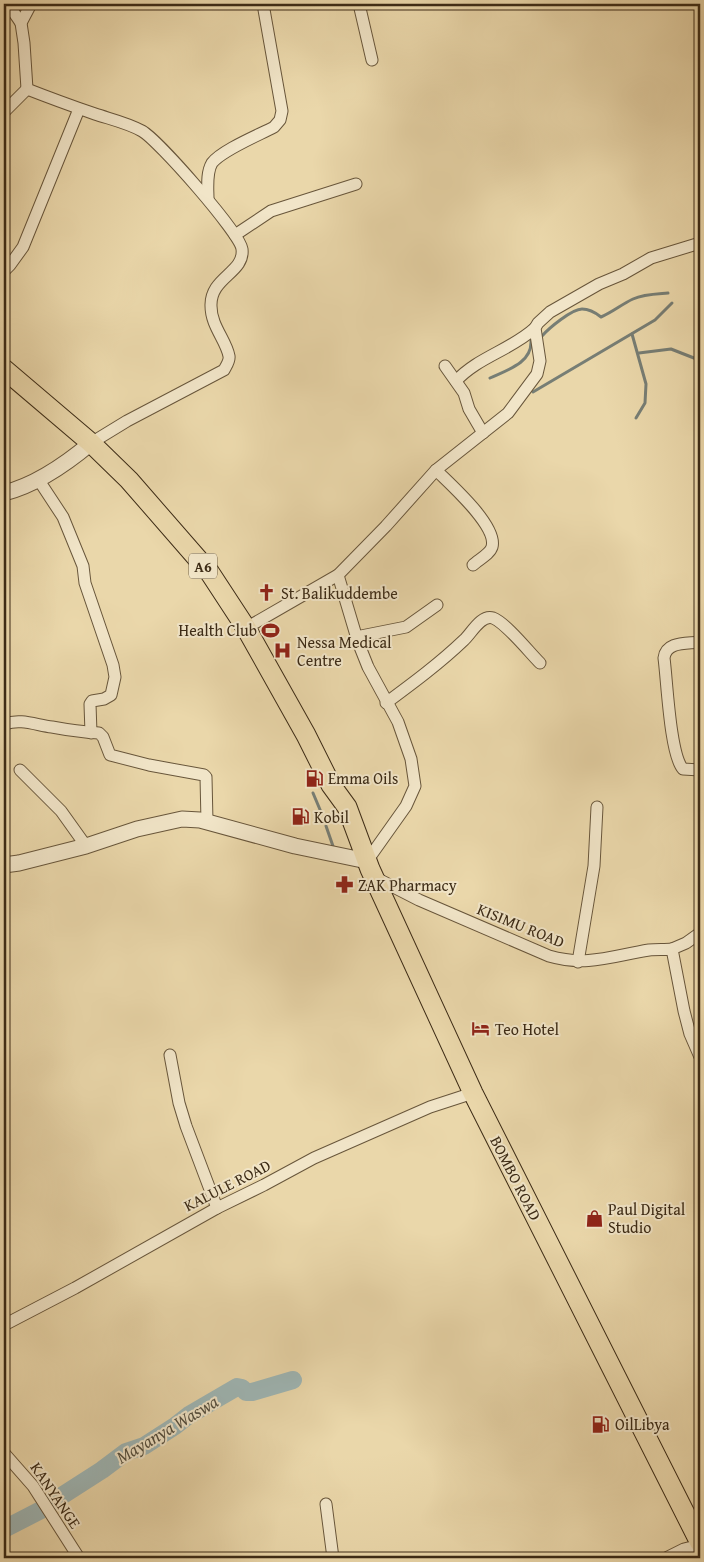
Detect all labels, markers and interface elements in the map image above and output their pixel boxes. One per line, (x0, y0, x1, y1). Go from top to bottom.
road number: A6 (189, 554, 217, 578)
place label: St. Balikuddembe (281, 581, 398, 605)
church icon: St. Balikuddembe (257, 583, 277, 603)
place label: Health Club (179, 618, 257, 642)
sports icon: Health Club (261, 620, 281, 640)
place label: Nessa Medical Centre (297, 630, 392, 672)
hospital icon: Nessa Medical Centre (273, 641, 293, 661)
place label: Emma Oils (328, 766, 398, 790)
fuel station icon: Emma Oils (304, 768, 324, 788)
place label: Kobil (314, 805, 349, 829)
fuel station icon: Kobil (290, 807, 310, 827)
place label: ZAK Pharmacy (358, 873, 457, 897)
pharmacy icon: ZAK Pharmacy (334, 875, 354, 895)
street label: KISIMU ROAD (474, 897, 568, 953)
place label: Teo Hotel (495, 1017, 559, 1041)
hotel icon: Teo Hotel (471, 1019, 491, 1039)
street label: BOMBO ROAD (484, 1132, 548, 1225)
street label: KALULE ROAD (179, 1153, 275, 1217)
place label: Paul Digital Studio (608, 1197, 686, 1239)
shop icon: Paul Digital Studio (584, 1208, 604, 1228)
water label: Mayanya Waswa (111, 1387, 224, 1470)
place label: OilLibya (615, 1412, 670, 1436)
fuel station icon: OilLibya (591, 1414, 611, 1434)
street label: KANYANGE (25, 1457, 87, 1533)

